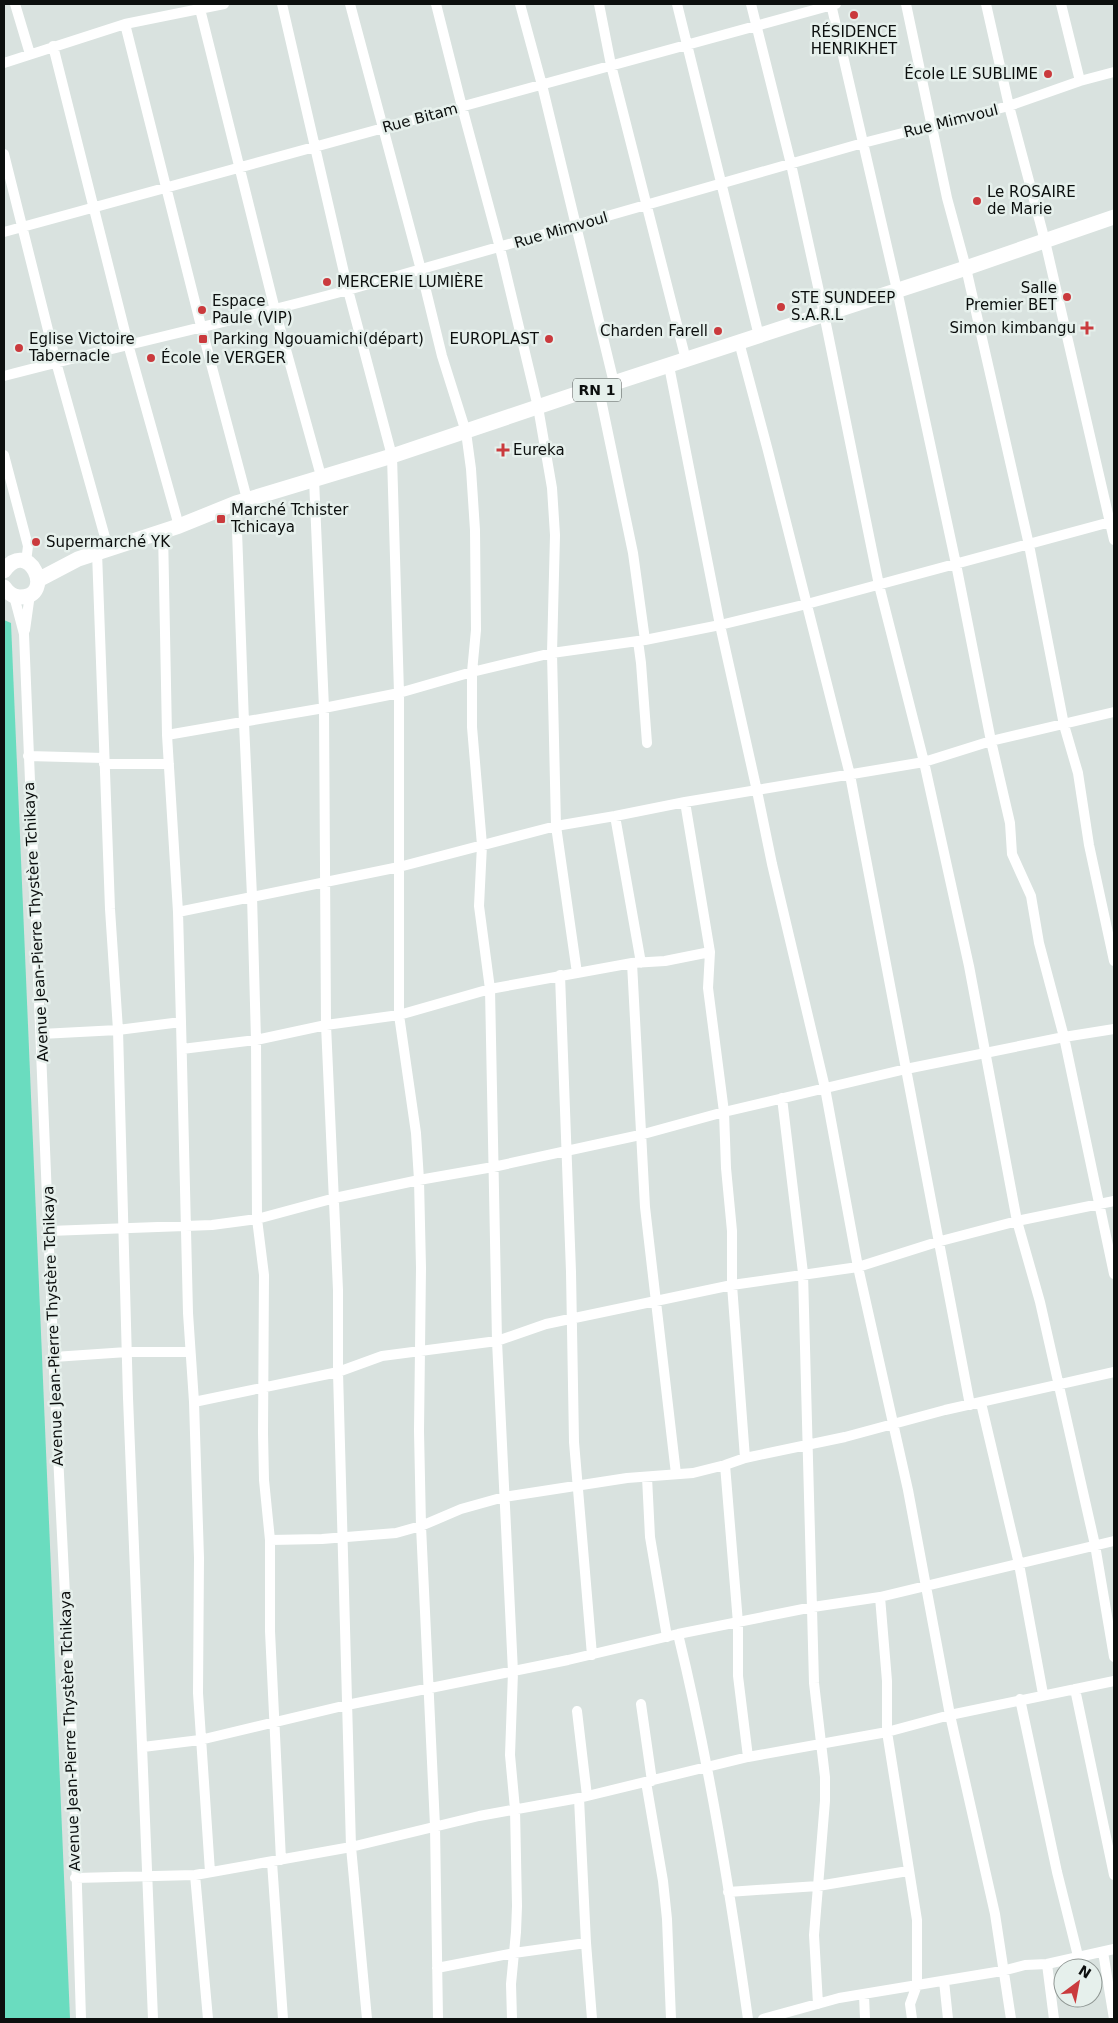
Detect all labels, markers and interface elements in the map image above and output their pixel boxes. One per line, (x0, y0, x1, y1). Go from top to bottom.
marker: RÉSIDENCE HENRIKHET (848, 9, 860, 21)
place label: RÉSIDENCE HENRIKHET (811, 22, 898, 58)
place label: École LE SUBLIME (904, 64, 1038, 83)
marker: École LE SUBLIME (1042, 68, 1054, 80)
street label: Rue Bitam (380, 99, 460, 137)
street label: Rue Mimvoul (902, 101, 1000, 141)
place label: Le ROSAIRE de Marie (987, 183, 1076, 218)
marker: Le ROSAIRE de Marie (971, 195, 983, 207)
street label: Rue Mimvoul (512, 208, 610, 252)
place label: MERCERIE LUMIÈRE (337, 272, 483, 291)
marker: MERCERIE LUMIÈRE (321, 276, 333, 288)
place label: Salle Premier BET (965, 279, 1058, 314)
place label: STE SUNDEEP S.A.R.L (791, 289, 895, 324)
marker: Salle Premier BET (1061, 291, 1073, 303)
place label: Espace Paule (VIP) (212, 292, 293, 327)
marker: STE SUNDEEP S.A.R.L (775, 301, 787, 313)
marker: Espace Paule (VIP) (196, 304, 208, 316)
place label: Simon kimbangu (950, 319, 1076, 337)
marker: Simon kimbangu (1080, 321, 1094, 335)
place label: Charden Farell (600, 322, 708, 340)
marker: Charden Farell (712, 325, 724, 337)
place label: Eglise Victoire Tabernacle (28, 330, 135, 365)
place label: Parking Ngouamichi(départ) (213, 330, 424, 348)
place label: EUROPLAST (450, 330, 540, 348)
marker: Parking Ngouamichi(départ) (197, 333, 209, 345)
marker: EUROPLAST (543, 333, 555, 345)
marker: Eglise Victoire Tabernacle (13, 342, 25, 354)
place label: École le VERGER (161, 348, 286, 367)
marker: École le VERGER (145, 352, 157, 364)
road number: RN 1 (573, 378, 621, 402)
place label: Eureka (513, 441, 565, 459)
marker: Eureka (497, 444, 509, 456)
place label: Marché Tchister Tchicaya (230, 501, 349, 536)
marker: Marché Tchister Tchicaya (215, 513, 227, 525)
place label: Supermarché YK (46, 533, 171, 551)
marker: Supermarché YK (30, 536, 42, 548)
street label: Avenue Jean-Pierre Thystère Tchikaya (20, 781, 52, 1063)
street label: Avenue Jean-Pierre Thystère Tchikaya (39, 1185, 67, 1467)
street label: Avenue Jean-Pierre Thystère Tchikaya (56, 1590, 84, 1872)
north arrow (1053, 1958, 1103, 2008)
text: N (1076, 1962, 1094, 1982)

